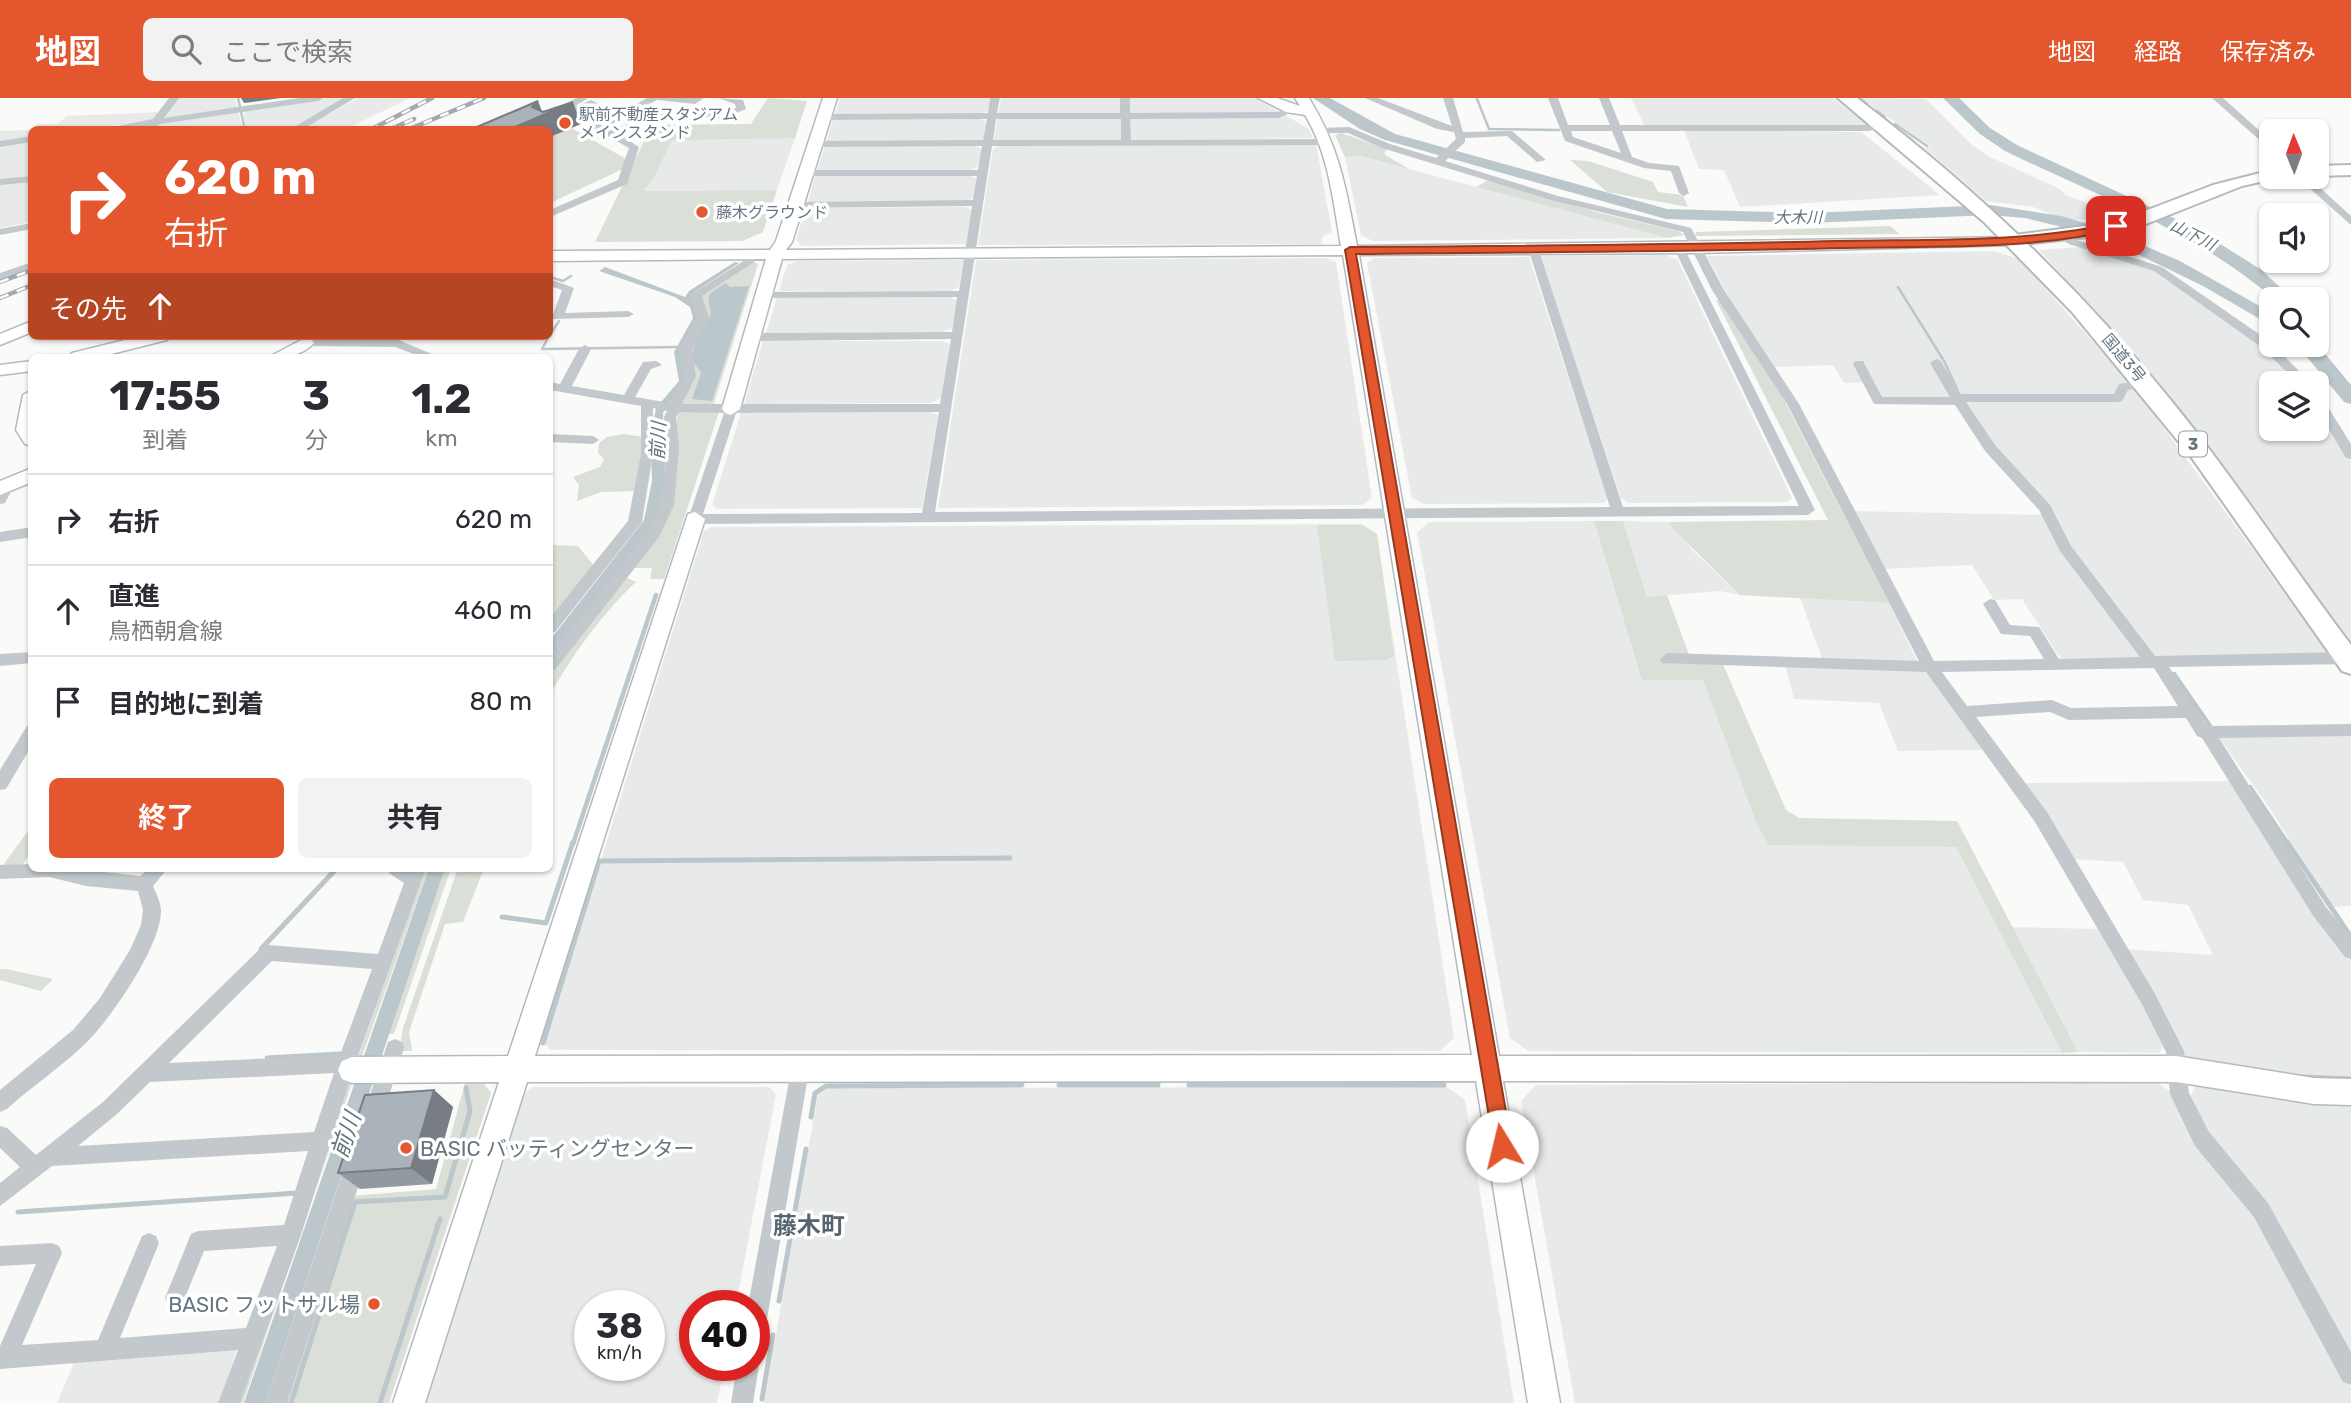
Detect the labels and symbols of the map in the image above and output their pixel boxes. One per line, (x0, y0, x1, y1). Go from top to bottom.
place label: 駅前不動産スタジアム メインスタンド (579, 105, 738, 142)
marker: 駅前不動産スタジアム メインスタンド (557, 115, 573, 131)
north arrow (2259, 119, 2329, 189)
pin (2086, 196, 2146, 256)
place label: 藤木グラウンド (716, 203, 828, 222)
marker: 藤木グラウンド (694, 204, 710, 220)
water label: 大木川 (1774, 208, 1824, 227)
water label: 山下川 (2167, 216, 2220, 255)
street label: 国道3号 (2098, 330, 2150, 386)
water label: 前川 (646, 419, 671, 461)
road number: 3 (2179, 432, 2207, 456)
water label: 前川 (325, 1106, 368, 1161)
position arrow (1465, 1109, 1539, 1183)
place label: BASIC バッティングセンター (420, 1136, 694, 1161)
marker: BASIC バッティングセンター (398, 1140, 414, 1156)
district label: 藤木町 (773, 1212, 845, 1240)
speed limit sign: 40 (679, 1290, 770, 1381)
place label: BASIC フットサル場 (168, 1292, 360, 1317)
marker: BASIC フットサル場 (366, 1296, 382, 1312)

